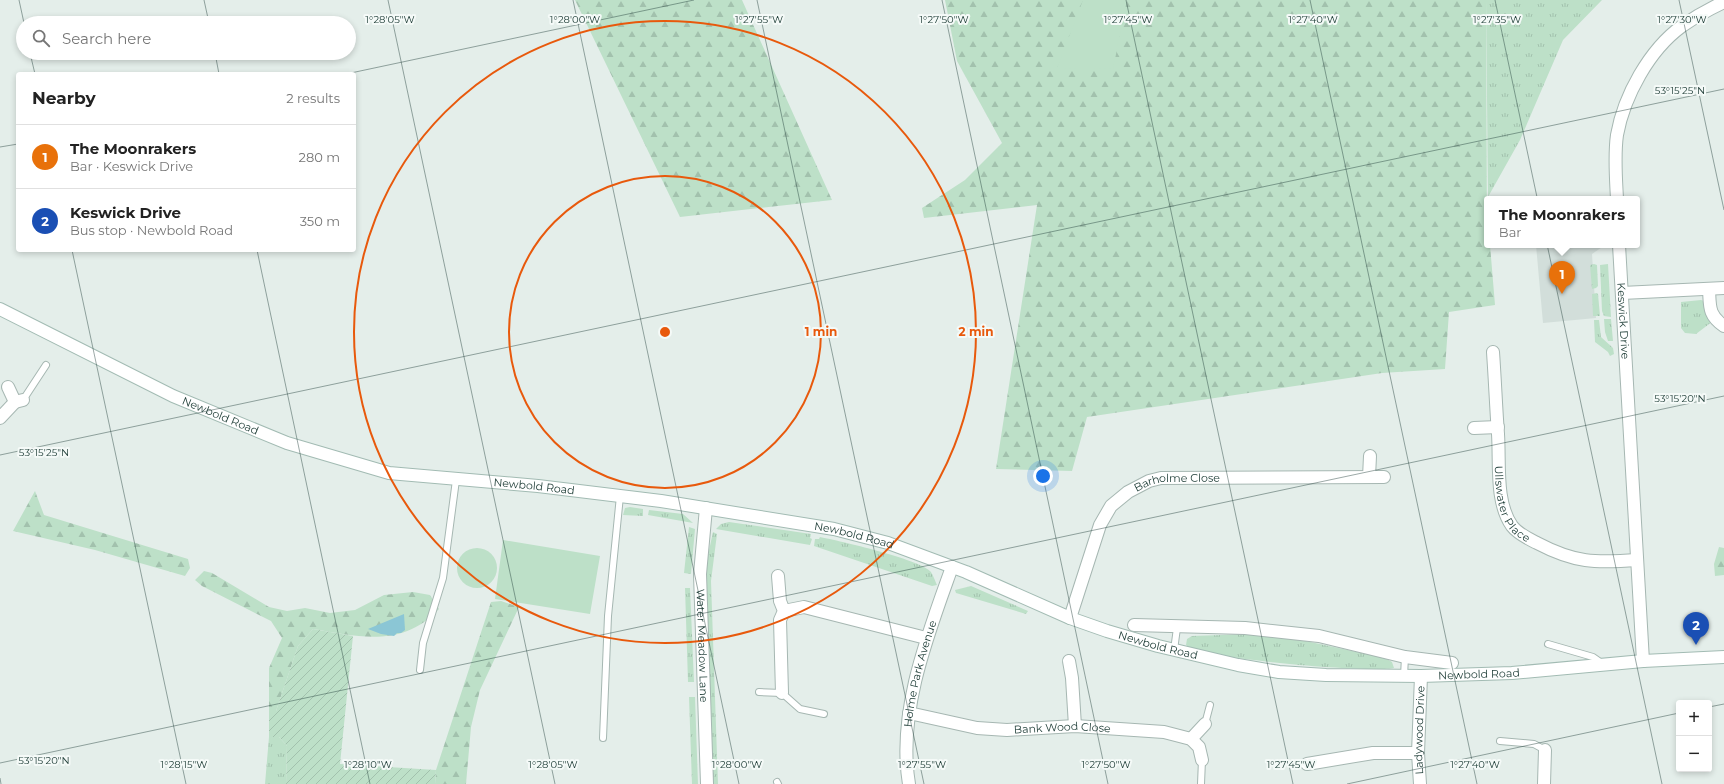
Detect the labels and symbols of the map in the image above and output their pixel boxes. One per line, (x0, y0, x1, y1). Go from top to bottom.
text: 1°28'05"W (365, 13, 415, 26)
text: 1°28'00"W (550, 13, 600, 26)
text: 1°27'55"W (735, 13, 783, 26)
text: 1°27'50"W (919, 13, 969, 26)
text: 1°27'45"W (1104, 13, 1152, 26)
text: 1°27'40"W (1288, 13, 1338, 26)
text: 1°27'35"W (1473, 13, 1521, 26)
text: 1°27'30"W (1657, 13, 1707, 26)
text: 53°15'25"N (1655, 84, 1705, 97)
pin: 1 (1549, 261, 1575, 294)
street label: Keswick Drive (1614, 282, 1633, 360)
text: 1 min (805, 324, 837, 339)
text: 2 min (959, 324, 993, 339)
centre of rings (658, 325, 672, 339)
text: 53°15'20"N (1654, 392, 1706, 405)
street label: Newbold Road (180, 394, 261, 438)
text: 53°15'25"N (19, 446, 69, 459)
street label: Ullswater Place (1492, 465, 1533, 545)
your location (1033, 466, 1053, 486)
street label: Barholme Close (1131, 471, 1220, 495)
street label: Newbold Road (493, 475, 576, 497)
street label: Newbold Road (813, 519, 896, 552)
street label: Water Meadow Lane (693, 589, 711, 703)
pin: 2 (1683, 612, 1709, 645)
street label: Holme Park Avenue (900, 618, 940, 728)
street label: Newbold Road (1117, 628, 1199, 662)
street label: Newbold Road (1438, 665, 1520, 682)
street label: Ladywood Drive (1411, 685, 1428, 775)
street label: Bank Wood Close (1013, 719, 1112, 737)
text: 53°15'20"N (18, 754, 70, 767)
text: 1°28'15"W (161, 758, 207, 771)
text: 1°28'10"W (344, 758, 392, 771)
text: 1°28'05"W (528, 758, 578, 771)
text: 1°28'00"W (712, 758, 762, 771)
text: 1°27'55"W (898, 758, 946, 771)
text: 1°27'50"W (1081, 758, 1131, 771)
text: 1°27'45"W (1267, 758, 1315, 771)
text: 1°27'40"W (1450, 758, 1500, 771)

